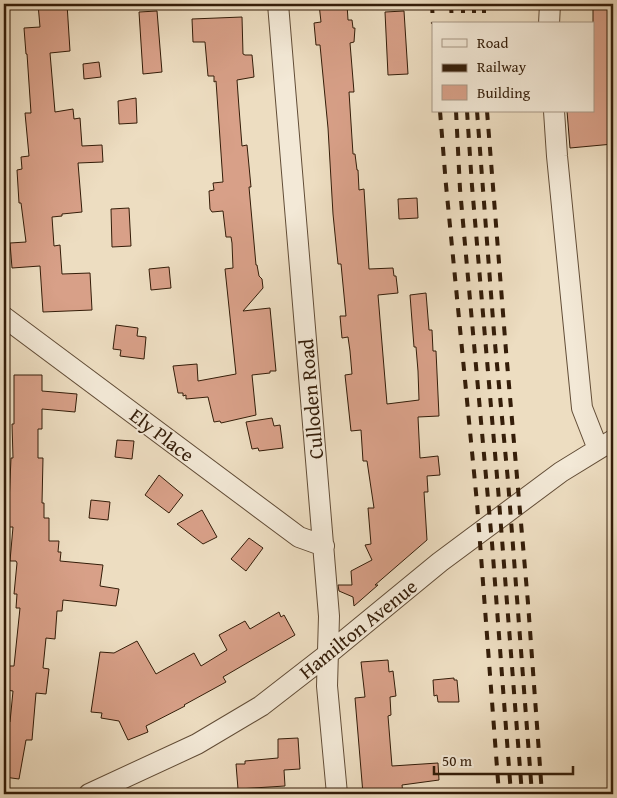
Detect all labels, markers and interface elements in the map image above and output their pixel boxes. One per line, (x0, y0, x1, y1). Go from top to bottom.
legend (432, 22, 594, 112)
text: Road (477, 32, 508, 53)
text: Railway (477, 56, 527, 77)
text: Building (477, 82, 531, 103)
street label: Culloden Road (291, 337, 330, 460)
street label: Ely Place (124, 401, 201, 468)
street label: Hamilton Avenue (292, 572, 423, 685)
scale bar (434, 743, 573, 775)
text: 50 m (442, 750, 473, 771)

